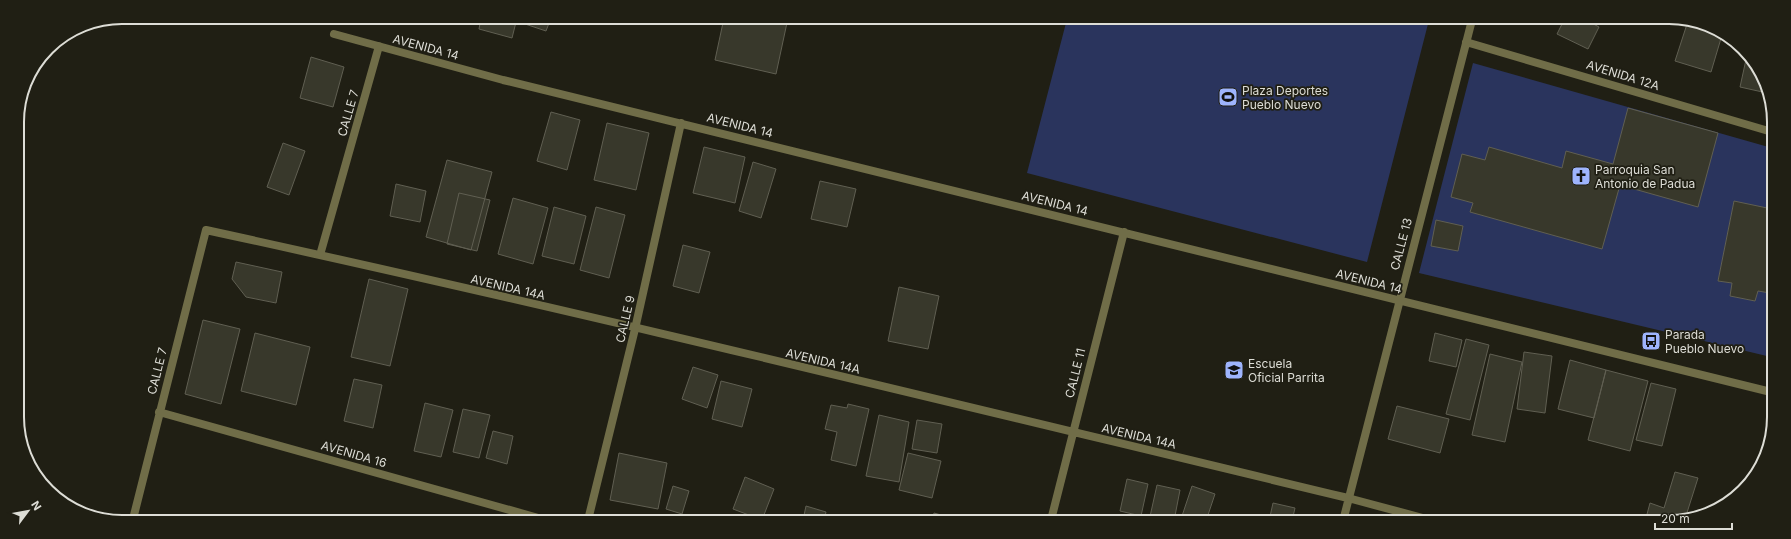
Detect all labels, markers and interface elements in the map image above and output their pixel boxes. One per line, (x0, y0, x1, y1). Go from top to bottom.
street label: AVENIDA 14 (391, 31, 461, 63)
street label: AVENIDA 12A (1585, 57, 1661, 93)
place label: Plaza Deportes Pueblo Nuevo (1242, 83, 1328, 112)
sports icon: Plaza Deportes Pueblo Nuevo (1217, 86, 1239, 108)
street label: CALLE 7 (334, 88, 362, 138)
street label: AVENIDA 14 (705, 110, 775, 141)
place label: Parroquia San Antonio de Padua (1595, 162, 1695, 191)
church icon: Parroquia San Antonio de Padua (1570, 165, 1592, 187)
street label: AVENIDA 14 (1020, 188, 1090, 219)
street label: CALLE 13 (1387, 216, 1415, 272)
street label: AVENIDA 14 (1334, 266, 1404, 297)
street label: AVENIDA 14A (469, 271, 547, 303)
street label: CALLE 9 (612, 294, 638, 344)
place label: Parada Pueblo Nuevo (1665, 327, 1744, 356)
bus stop icon: Parada Pueblo Nuevo (1640, 330, 1662, 352)
street label: AVENIDA 14A (784, 345, 862, 377)
street label: CALLE 7 (144, 346, 170, 396)
street label: CALLE 11 (1062, 347, 1088, 399)
place label: Escuela Oficial Parrita (1248, 356, 1325, 385)
school or university icon: Escuela Oficial Parrita (1223, 359, 1245, 381)
street label: AVENIDA 14A (1100, 420, 1178, 452)
street label: AVENIDA 16 (320, 437, 388, 471)
north arrow (8, 491, 48, 531)
text: N (28, 498, 45, 513)
scale bar (1655, 505, 1732, 531)
text: 20 m (1661, 511, 1690, 526)

